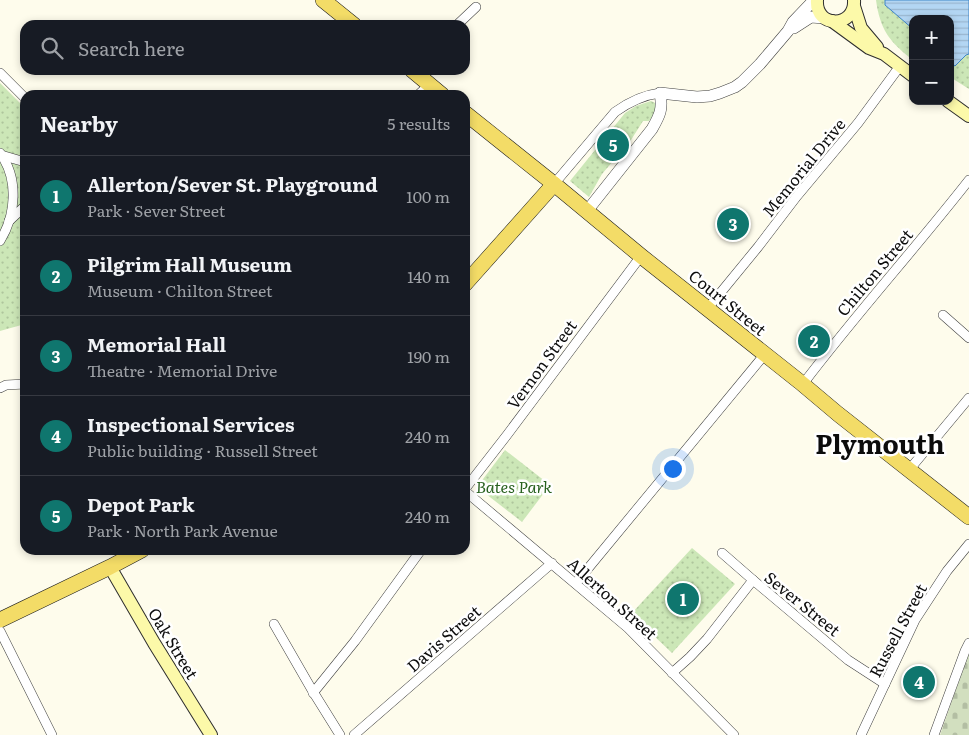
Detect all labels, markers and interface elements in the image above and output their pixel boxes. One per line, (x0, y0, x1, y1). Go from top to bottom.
map controls (909, 15, 954, 105)
button: + (909, 15, 954, 60)
search box (20, 20, 470, 75)
icon: search (38, 34, 66, 62)
text: Search here (78, 34, 185, 62)
button: − (909, 60, 954, 105)
text: Nearby (40, 107, 118, 138)
text: 5 results (387, 111, 450, 135)
street label: Memorial Drive (756, 113, 850, 221)
pin: 5 (597, 126, 629, 164)
text: Allerton/Sever St. Playground (87, 170, 378, 198)
text: 1 (53, 184, 59, 208)
text: 100 m (406, 184, 450, 208)
text: Park · Sever Street (87, 198, 225, 222)
pin: 3 (717, 205, 749, 243)
street label: Chilton Street (830, 223, 918, 321)
text: Pilgrim Hall Museum (87, 250, 292, 278)
street label: Court Street (684, 263, 772, 341)
text: 2 (52, 264, 60, 288)
text: 140 m (407, 264, 450, 288)
text: Museum · Chilton Street (87, 278, 273, 302)
street label: Vernon Street (500, 314, 582, 414)
pin: 2 (798, 322, 830, 360)
text: Memorial Hall (87, 330, 226, 358)
text: 3 (52, 344, 60, 368)
text: 190 m (407, 344, 450, 368)
text: Theatre · Memorial Drive (87, 358, 277, 382)
text: Inspectional Services (87, 410, 294, 438)
district label: Plymouth (815, 423, 945, 462)
text: 4 (51, 424, 61, 448)
text: 240 m (405, 424, 450, 448)
text: Public building · Russell Street (87, 438, 318, 462)
your location (660, 456, 686, 482)
park label: Bates Park (476, 474, 552, 498)
text: Depot Park (87, 490, 195, 518)
text: 5 (52, 504, 60, 528)
text: 240 m (405, 504, 450, 528)
text: Park · North Park Avenue (87, 518, 278, 542)
street label: Allerton Street (563, 551, 663, 645)
street label: Sever Street (760, 565, 846, 641)
street label: Russell Street (862, 578, 932, 681)
pin: 1 (667, 580, 699, 618)
street label: Davis Street (401, 599, 486, 677)
street label: Oak Street (143, 603, 205, 684)
pin: 4 (903, 663, 935, 701)

